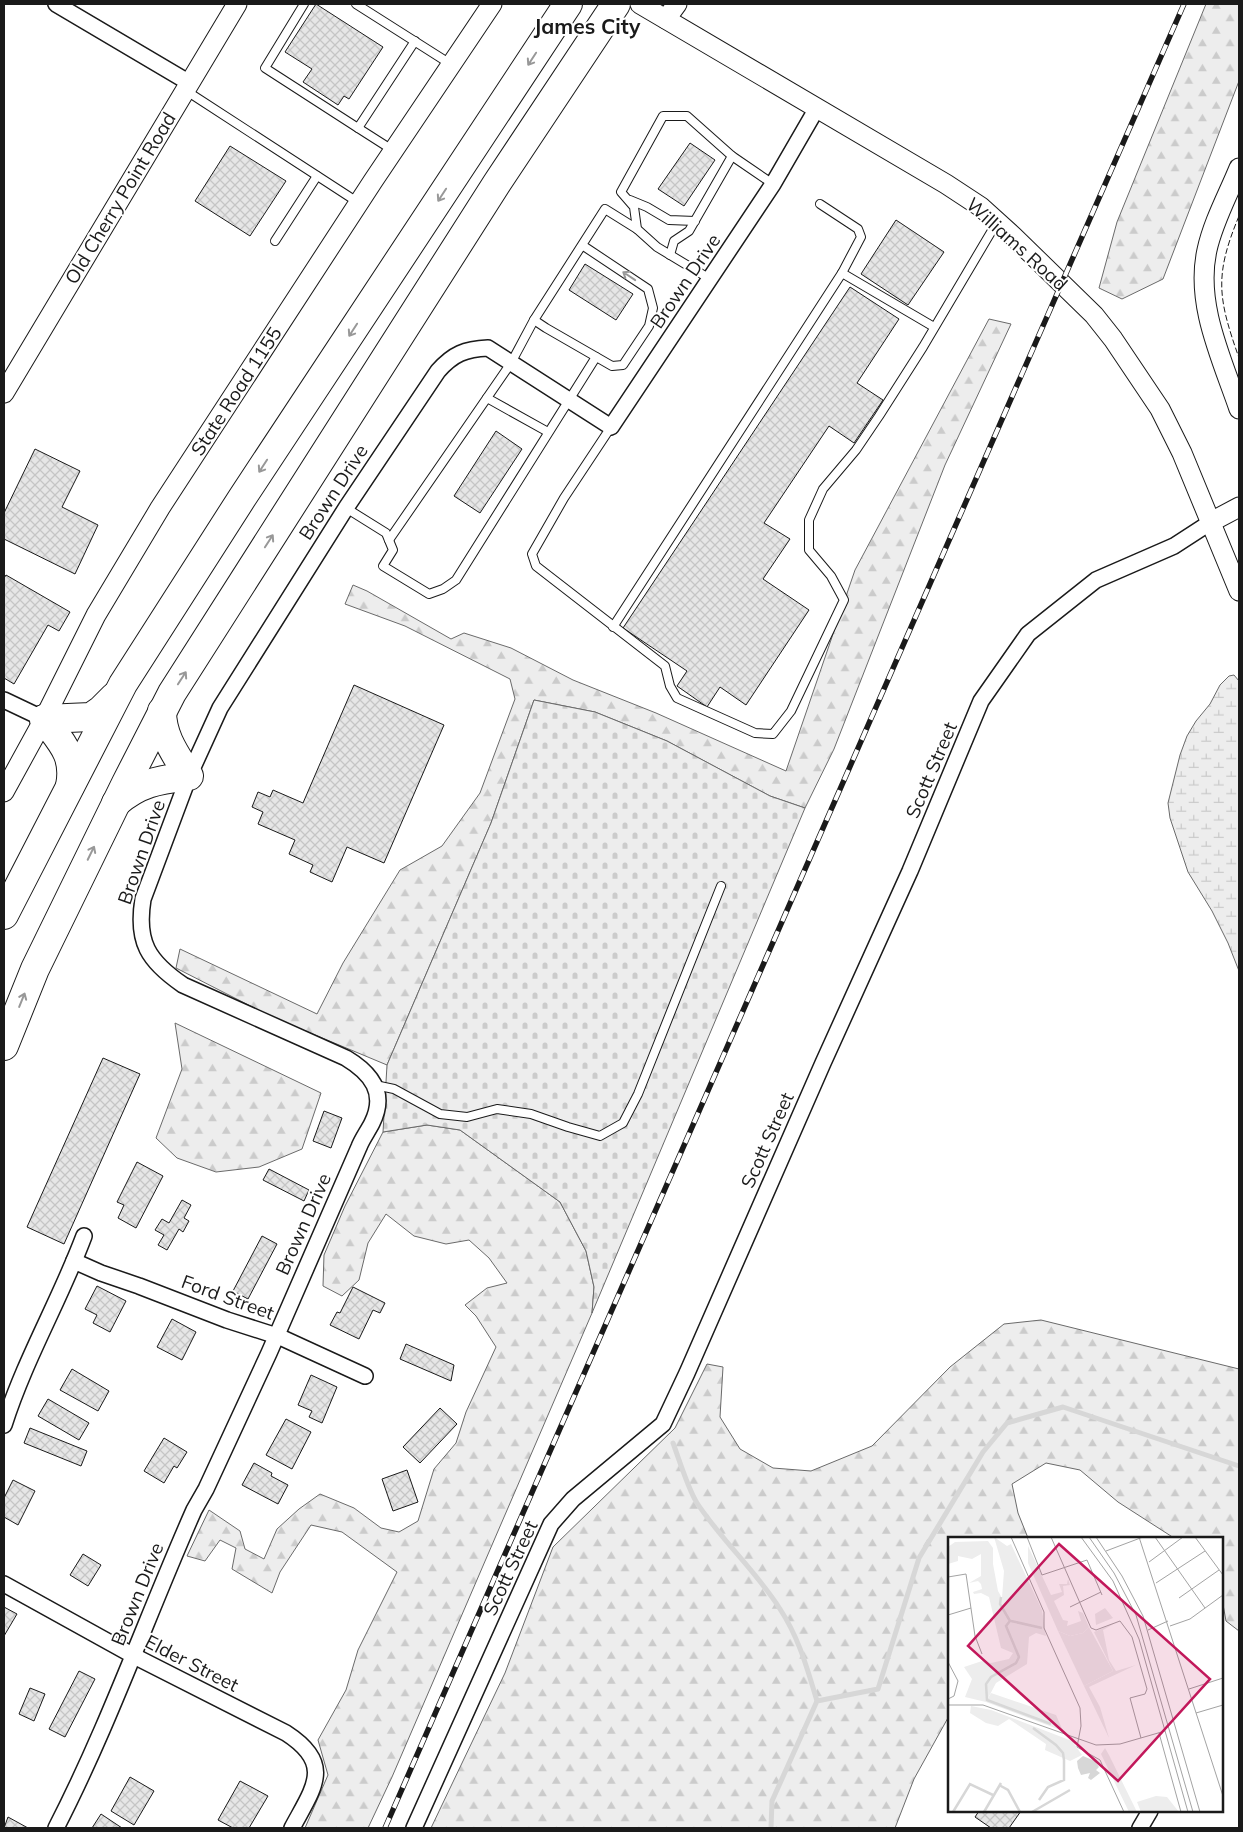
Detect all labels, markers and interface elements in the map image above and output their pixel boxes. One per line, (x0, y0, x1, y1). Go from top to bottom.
district label: James City (534, 13, 641, 39)
one-way arrow (526, 52, 537, 66)
street label: Old Cherry Point Road (59, 108, 181, 288)
one-way arrow (437, 187, 447, 201)
street label: Williams Road (961, 192, 1073, 296)
street label: Brown Drive (645, 229, 725, 333)
one-way arrow (622, 271, 636, 281)
street label: State Road 1155 (185, 322, 287, 460)
one-way arrow (347, 323, 357, 337)
street label: Brown Drive (293, 440, 373, 544)
one-way arrow (258, 459, 268, 473)
one-way arrow (264, 534, 274, 548)
one-way arrow (176, 671, 187, 685)
street label: Scott Street (900, 718, 962, 822)
street label: Brown Drive (112, 797, 170, 907)
one-way arrow (87, 846, 96, 861)
one-way arrow (18, 993, 27, 1008)
street label: Scott Street (735, 1088, 799, 1192)
street label: Brown Drive (270, 1169, 336, 1279)
street label: Ford Street (178, 1269, 278, 1325)
street label: Scott Street (477, 1516, 543, 1619)
inset map (948, 1537, 1223, 1812)
street label: Brown Drive (105, 1539, 169, 1649)
street label: Elder Street (141, 1629, 243, 1697)

